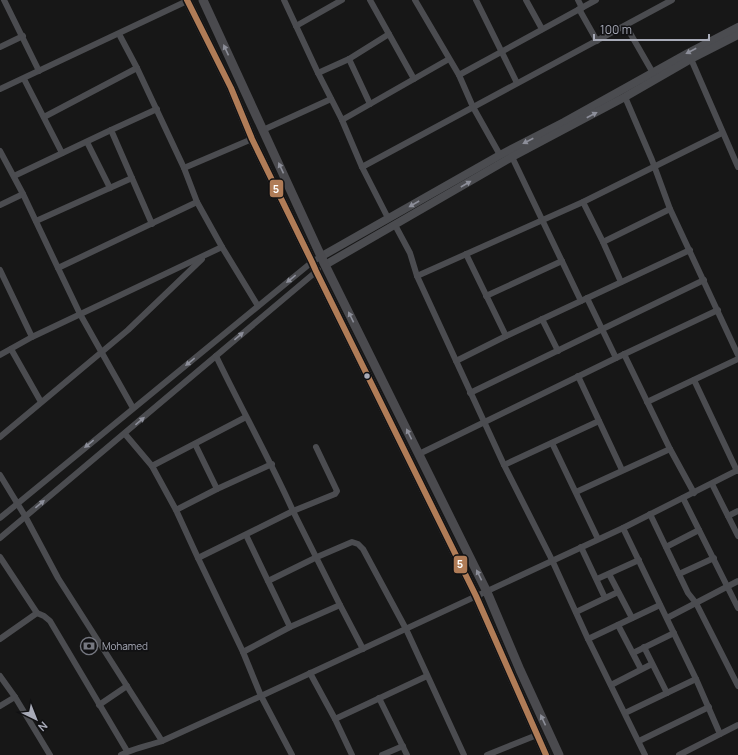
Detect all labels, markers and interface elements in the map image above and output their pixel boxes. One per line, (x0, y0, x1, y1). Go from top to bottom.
scale bar (594, 16, 709, 42)
text: 100 m (600, 21, 632, 38)
one-way arrow (223, 45, 229, 56)
one-way arrow (685, 48, 697, 54)
one-way arrow (586, 111, 598, 118)
one-way arrow (522, 138, 534, 144)
one-way arrow (278, 162, 284, 174)
line badge: 5 (269, 179, 284, 198)
one-way arrow (460, 180, 472, 187)
text: 5 (273, 181, 279, 196)
one-way arrow (409, 201, 420, 208)
one-way arrow (285, 275, 296, 284)
one-way arrow (348, 311, 354, 323)
one-way arrow (234, 332, 244, 341)
one-way arrow (185, 357, 195, 366)
unlabelled marker (362, 371, 372, 381)
one-way arrow (135, 416, 146, 425)
one-way arrow (406, 428, 412, 439)
one-way arrow (84, 440, 95, 448)
one-way arrow (35, 499, 46, 508)
line badge: 5 (453, 555, 468, 574)
text: 5 (457, 556, 463, 571)
one-way arrow (476, 570, 482, 581)
bank icon: Mohamed (79, 636, 99, 656)
place label: Mohamed (102, 639, 148, 653)
north arrow (16, 699, 56, 739)
one-way arrow (540, 714, 546, 725)
text: N (35, 718, 51, 735)

